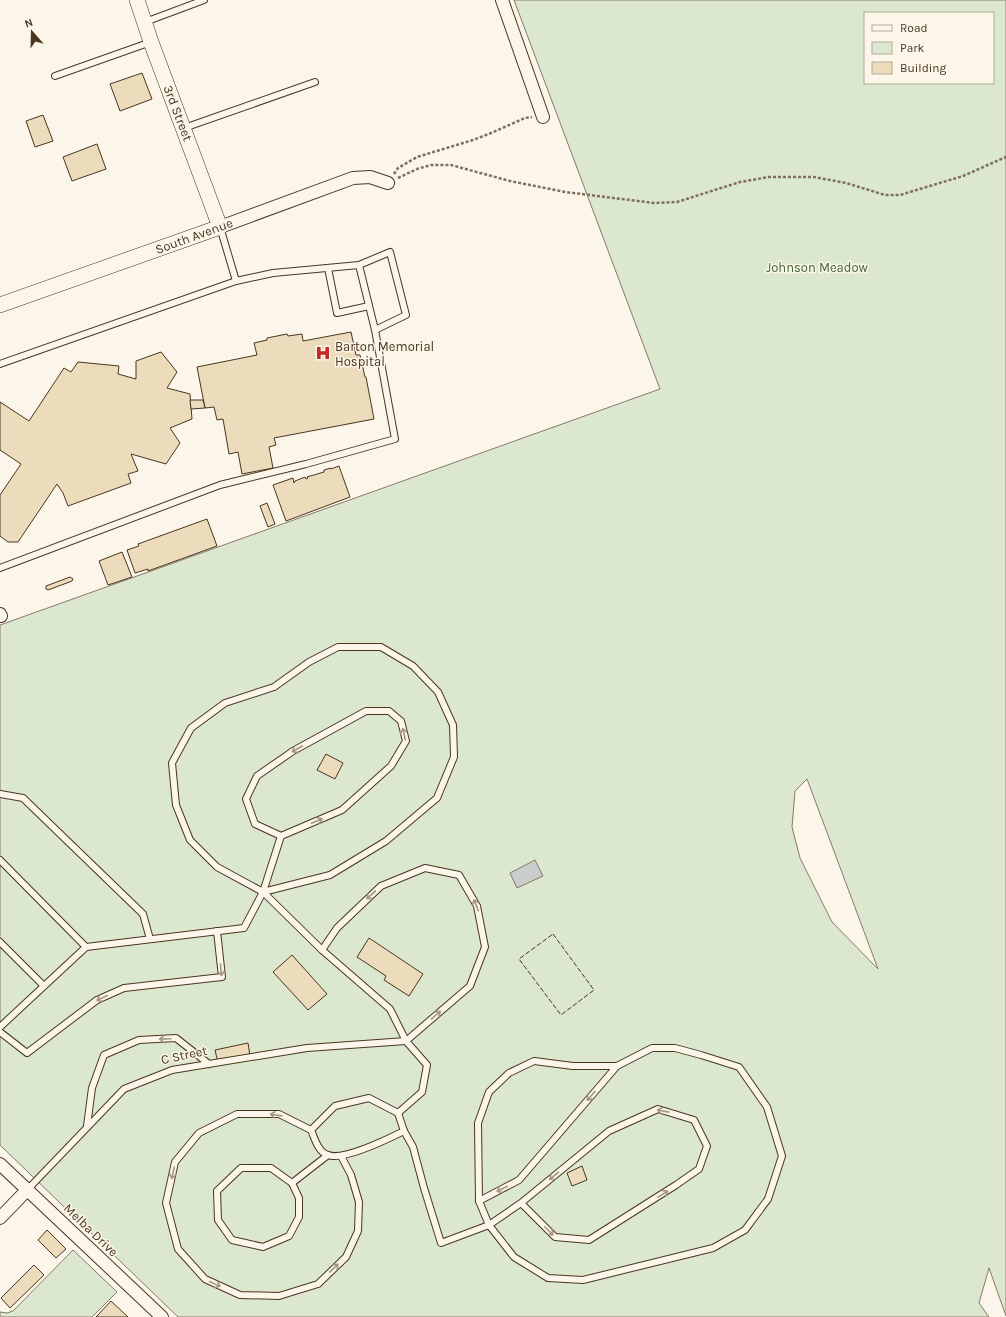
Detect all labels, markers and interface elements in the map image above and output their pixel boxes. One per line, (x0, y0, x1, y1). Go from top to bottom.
north arrow (12, 12, 52, 52)
legend (864, 12, 994, 84)
text: N (23, 16, 35, 31)
text: Road (900, 21, 928, 35)
text: Park (900, 41, 925, 55)
text: Building (900, 61, 947, 75)
street label: 3rd Street (160, 83, 196, 143)
street label: South Avenue (153, 215, 235, 257)
park label: Johnson Meadow (766, 260, 869, 275)
place label: Barton Memorial Hospital (335, 339, 434, 369)
hospital icon: Barton Memorial Hospital (314, 344, 332, 362)
one-way arrow (400, 728, 407, 741)
one-way arrow (291, 745, 303, 753)
one-way arrow (310, 817, 322, 824)
one-way arrow (366, 890, 376, 900)
one-way arrow (471, 900, 479, 912)
one-way arrow (218, 963, 225, 976)
one-way arrow (96, 995, 108, 1002)
one-way arrow (430, 1011, 441, 1020)
one-way arrow (159, 1035, 172, 1042)
street label: C Street (160, 1043, 209, 1067)
one-way arrow (587, 1090, 596, 1101)
one-way arrow (656, 1107, 669, 1115)
one-way arrow (270, 1111, 283, 1119)
one-way arrow (168, 1166, 176, 1179)
one-way arrow (548, 1172, 559, 1181)
one-way arrow (496, 1185, 508, 1193)
one-way arrow (657, 1189, 669, 1197)
street label: Melba Drive (61, 1200, 121, 1260)
one-way arrow (544, 1226, 554, 1236)
one-way arrow (329, 1263, 339, 1273)
one-way arrow (209, 1281, 221, 1288)

